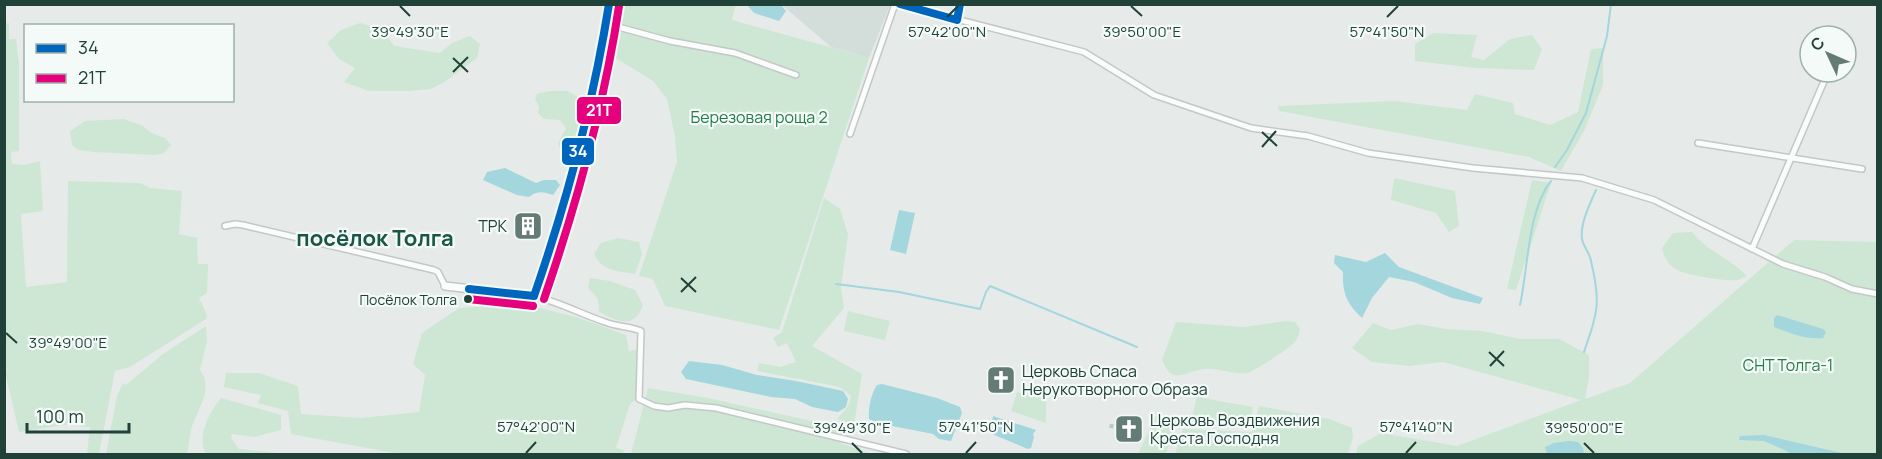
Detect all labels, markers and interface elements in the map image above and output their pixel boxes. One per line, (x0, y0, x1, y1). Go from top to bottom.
text: 39°49'30"E (371, 21, 449, 42)
text: 57°42'00"N (908, 21, 986, 42)
text: 39°50'00"E (1103, 21, 1181, 42)
text: 57°41'50"N (1350, 21, 1424, 42)
legend (24, 24, 234, 102)
north arrow (1798, 24, 1858, 84)
text: С (1805, 32, 1829, 55)
text: 34 (78, 35, 99, 59)
text: 21Т (78, 65, 106, 89)
line badge: 21Т (576, 96, 622, 125)
text: 21Т (586, 99, 612, 121)
park label: Березовая роща 2 (690, 106, 828, 128)
line badge: 34 (561, 137, 595, 166)
text: 34 (568, 140, 588, 162)
building icon: ТРК (512, 210, 544, 242)
place label: ТРК (478, 215, 507, 237)
district label: посёлок Толга (296, 223, 454, 253)
place label: Посёлок Толга (359, 290, 457, 309)
marker: Посёлок Толга (462, 293, 474, 305)
text: 39°49'00"E (29, 332, 107, 353)
park label: СНТ Толга-1 (1743, 354, 1833, 376)
place label: Церковь Спаса Нерукотворного Образа (1022, 360, 1208, 400)
church icon: Церковь Спаса Нерукотворного Образа (985, 364, 1017, 396)
scale bar (27, 396, 129, 434)
text: 100 m (36, 404, 84, 428)
place label: Церковь Воздвижения Креста Господня (1150, 409, 1320, 449)
church icon: Церковь Воздвижения Креста Господня (1113, 413, 1145, 445)
text: 57°42'00"N (497, 416, 575, 437)
text: 57°41'50"N (939, 416, 1013, 437)
text: 57°41'40"N (1379, 416, 1453, 437)
text: 39°49'30"E (813, 417, 891, 438)
text: 39°50'00"E (1545, 417, 1623, 438)

